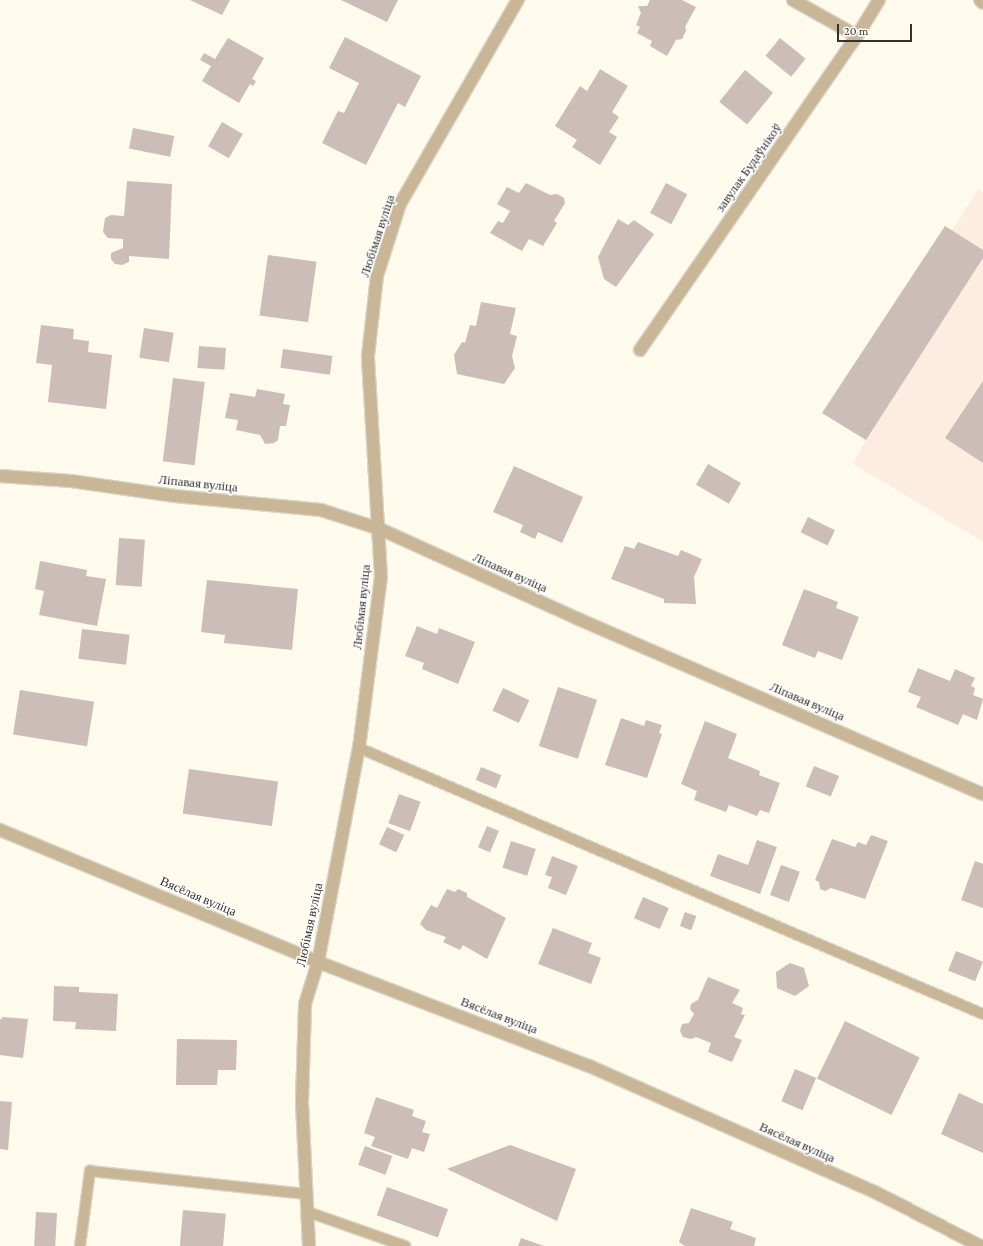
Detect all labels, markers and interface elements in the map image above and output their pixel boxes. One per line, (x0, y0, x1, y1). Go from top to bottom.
scale bar (839, 16, 914, 42)
text: 20 m (844, 24, 868, 38)
street label: завулак Будаўнікоў (713, 121, 785, 215)
street label: Любімая вуліца (357, 193, 399, 279)
street label: Ліпавая вуліца (158, 472, 238, 496)
street label: Ліпавая вуліца (470, 550, 550, 596)
street label: Любімая вуліца (350, 564, 374, 650)
street label: Ліпавая вуліца (767, 679, 847, 725)
street label: Вясёлая вуліца (158, 874, 238, 920)
street label: Любімая вуліца (293, 882, 327, 968)
street label: Вясёлая вуліца (458, 994, 540, 1038)
street label: Вясёлая вуліца (757, 1119, 837, 1167)

